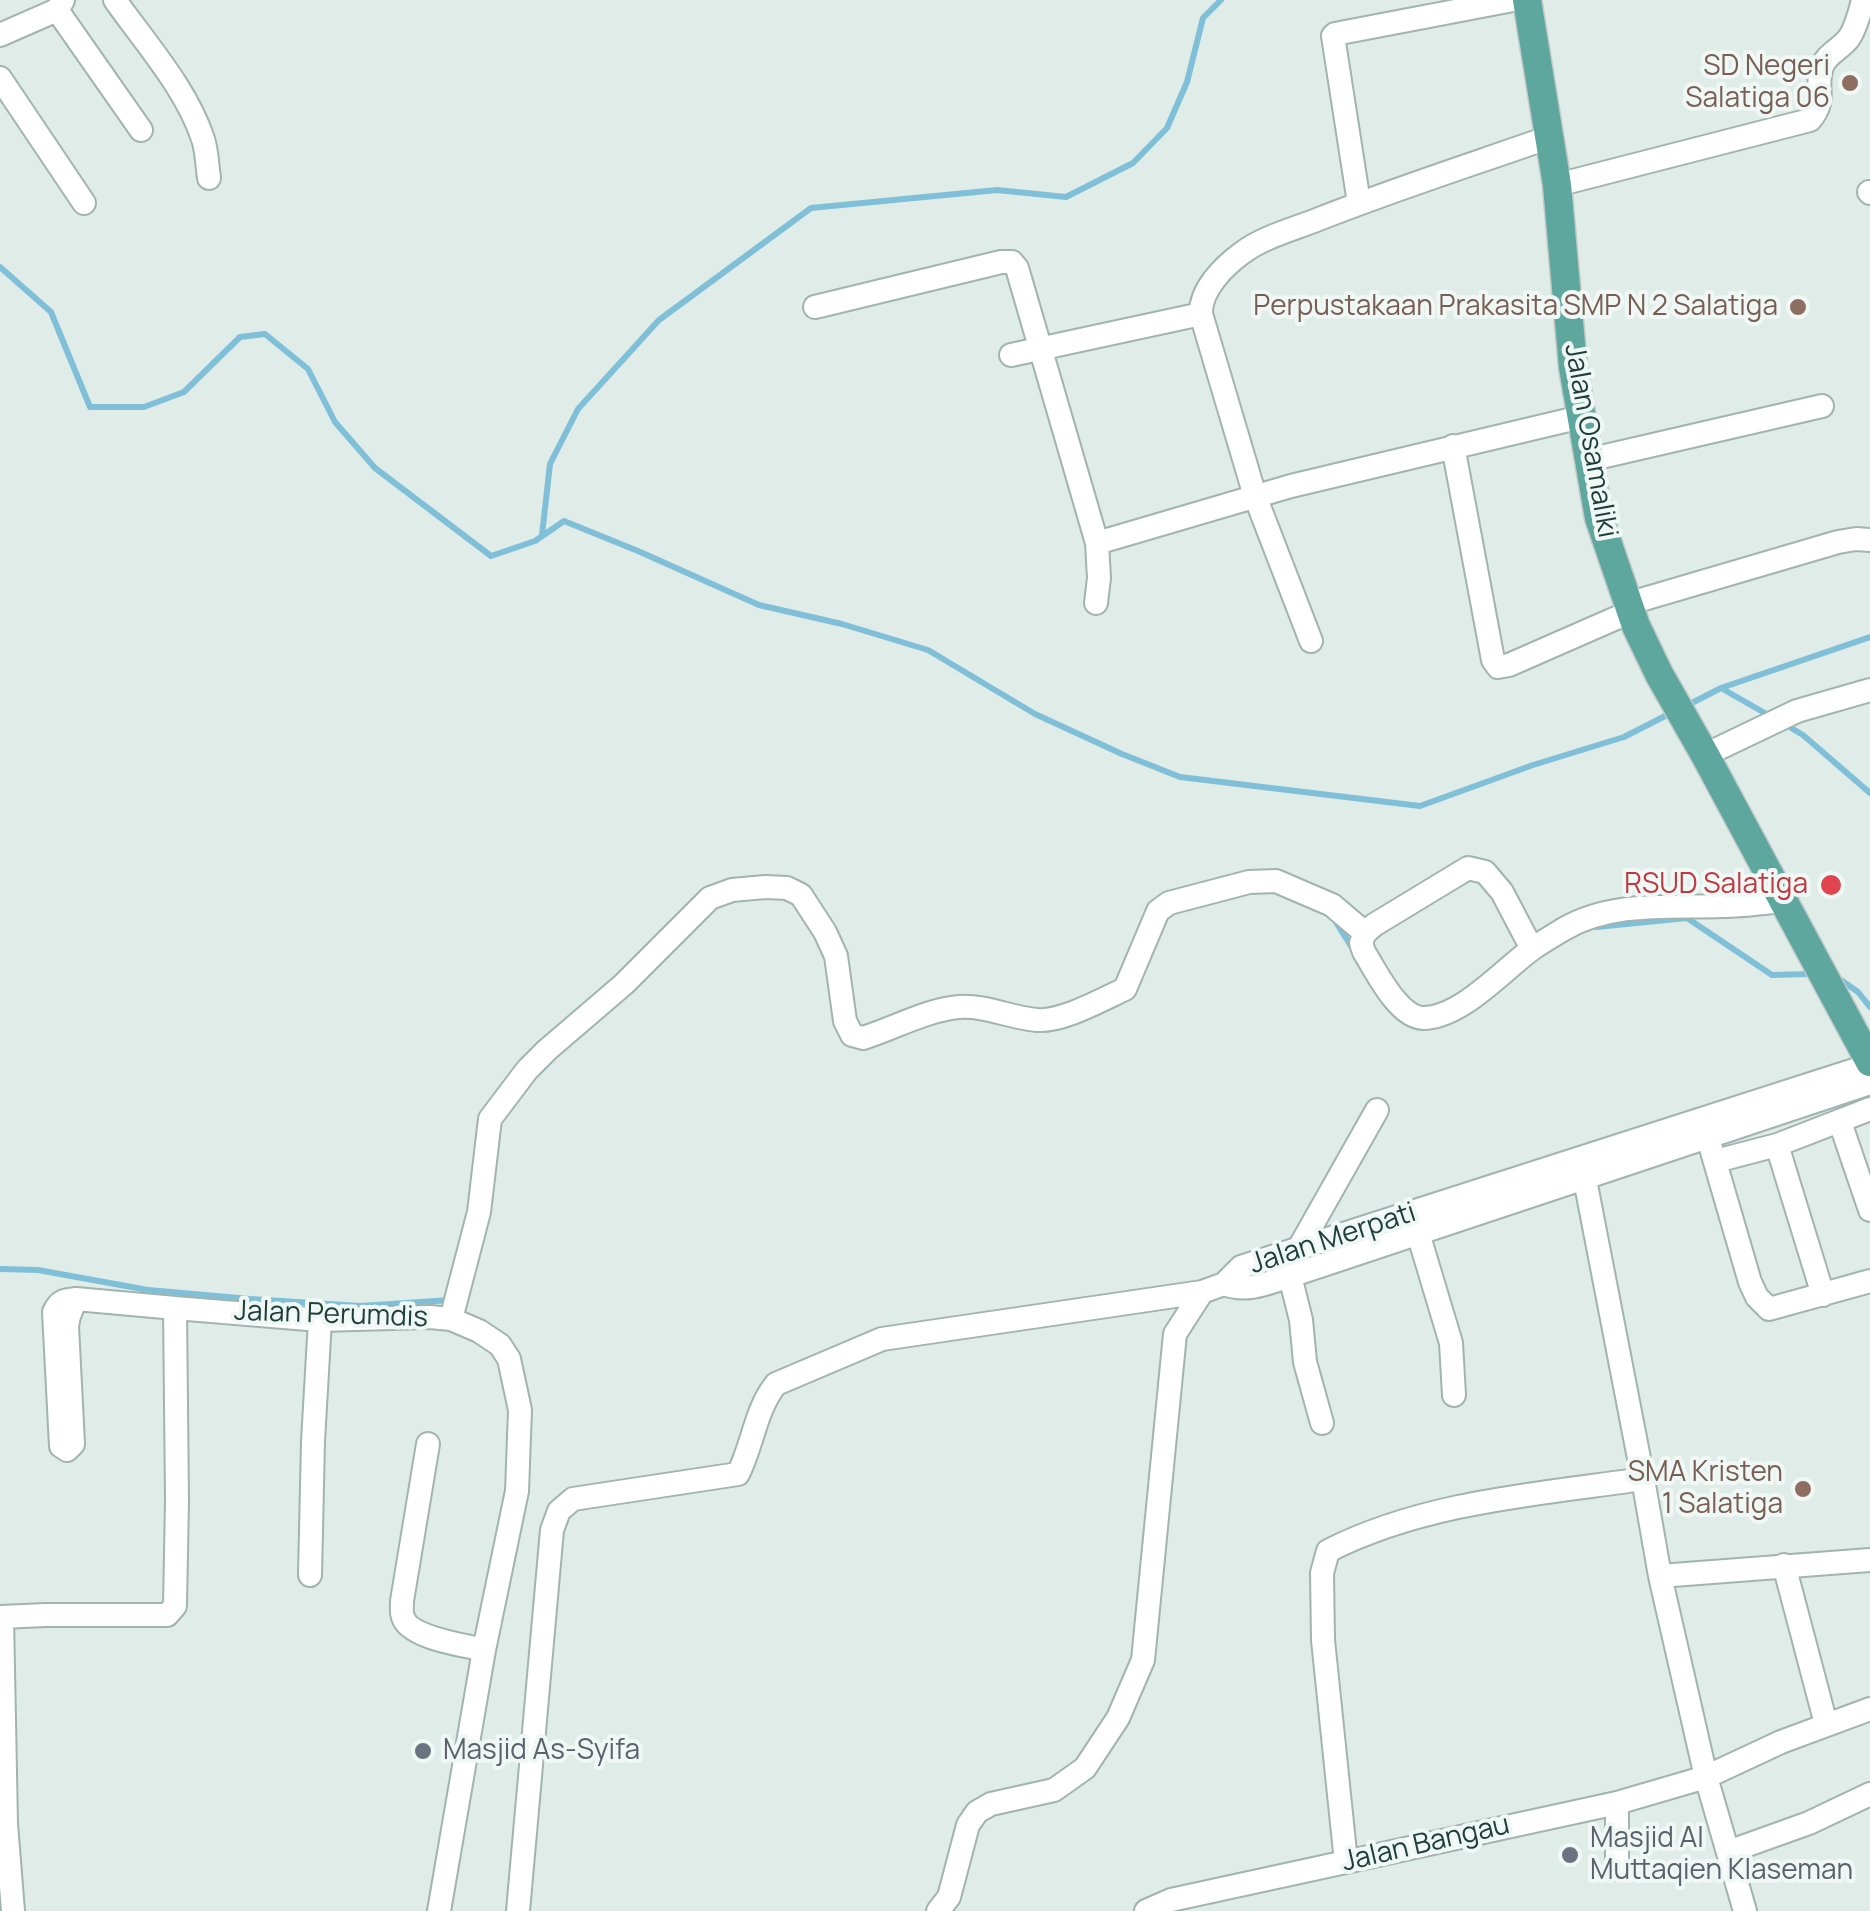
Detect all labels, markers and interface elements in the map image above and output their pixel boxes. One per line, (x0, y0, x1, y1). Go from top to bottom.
place label: SD Negeri Salatiga 06 (1685, 50, 1830, 116)
marker: SD Negeri Salatiga 06 (1839, 72, 1861, 94)
place label: Perpustakaan Prakasita SMP N 2 Salatiga (1253, 290, 1778, 324)
marker: Perpustakaan Prakasita SMP N 2 Salatiga (1787, 296, 1809, 318)
street label: Jalan Osamaliki (1556, 341, 1624, 541)
place label: RSUD Salatiga (1624, 868, 1808, 902)
marker: RSUD Salatiga (1818, 872, 1844, 898)
street label: Jalan Merpati (1246, 1196, 1420, 1282)
street label: Jalan Perumdis (233, 1295, 429, 1335)
place label: SMA Kristen 1 Salatiga (1628, 1456, 1783, 1522)
marker: SMA Kristen 1 Salatiga (1792, 1478, 1814, 1500)
place label: Masjid As-Syifa (443, 1734, 640, 1768)
marker: Masjid As-Syifa (412, 1740, 434, 1762)
street label: Jalan Bangau (1339, 1808, 1513, 1880)
place label: Masjid Al Muttaqien Klaseman (1590, 1822, 1853, 1888)
marker: Masjid Al Muttaqien Klaseman (1559, 1844, 1581, 1866)

